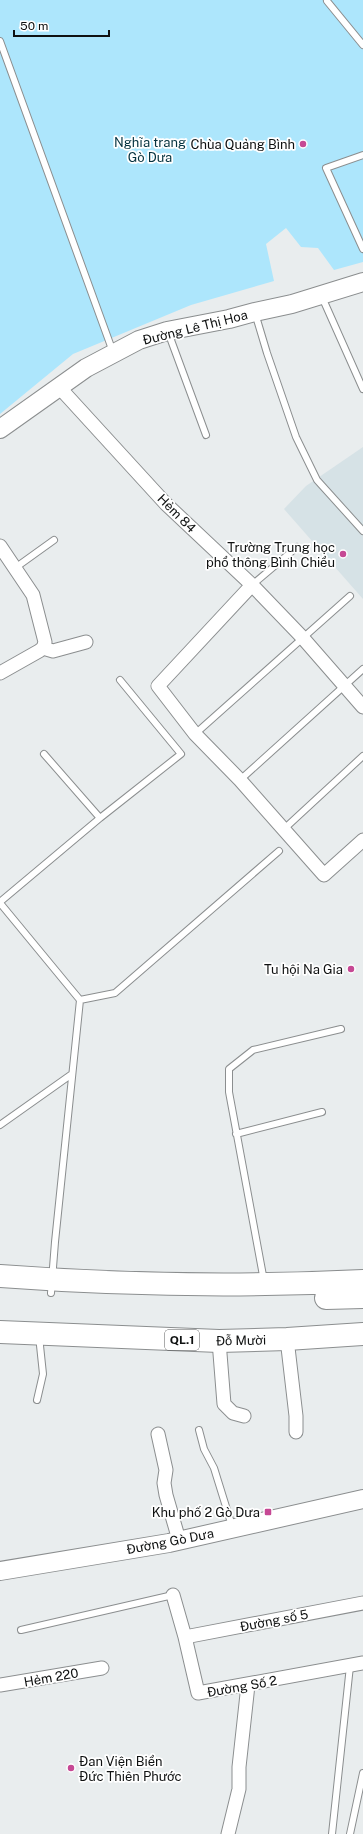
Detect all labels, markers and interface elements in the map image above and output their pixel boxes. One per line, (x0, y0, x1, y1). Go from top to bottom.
scale bar (14, 12, 109, 38)
text: 50 m (20, 19, 48, 33)
park label: Nghĩa trang Gò Dưa (114, 135, 186, 165)
place label: Chùa Quảng Bình (191, 137, 295, 152)
marker: Chùa Quảng Bình (298, 139, 308, 149)
street label: Đường Lê Thị Hoa (141, 307, 249, 348)
street label: Hẻm 84 (154, 491, 199, 536)
place label: Trường Trung học phổ thông Bình Chiểu (206, 540, 335, 570)
marker: Trường Trung học phổ thông Bình Chiểu (338, 549, 348, 559)
place label: Tu hội Na Gia (264, 962, 343, 977)
marker: Tu hội Na Gia (346, 964, 356, 974)
road number: QL.1 (165, 1330, 199, 1350)
street label: Đỗ Mười (216, 1333, 266, 1348)
place label: Khu phố 2 Gò Dưa (152, 1505, 260, 1520)
marker: Khu phố 2 Gò Dưa (263, 1507, 273, 1517)
street label: Đường Gò Dưa (125, 1526, 215, 1557)
street label: Đường số 5 (239, 1607, 310, 1634)
street label: Hẻm 220 (23, 1665, 80, 1690)
street label: Đường Số 2 (206, 1673, 279, 1700)
place label: Đan Viện Biển Đức Thiên Phước (79, 1754, 182, 1784)
marker: Đan Viện Biển Đức Thiên Phước (66, 1763, 76, 1773)

